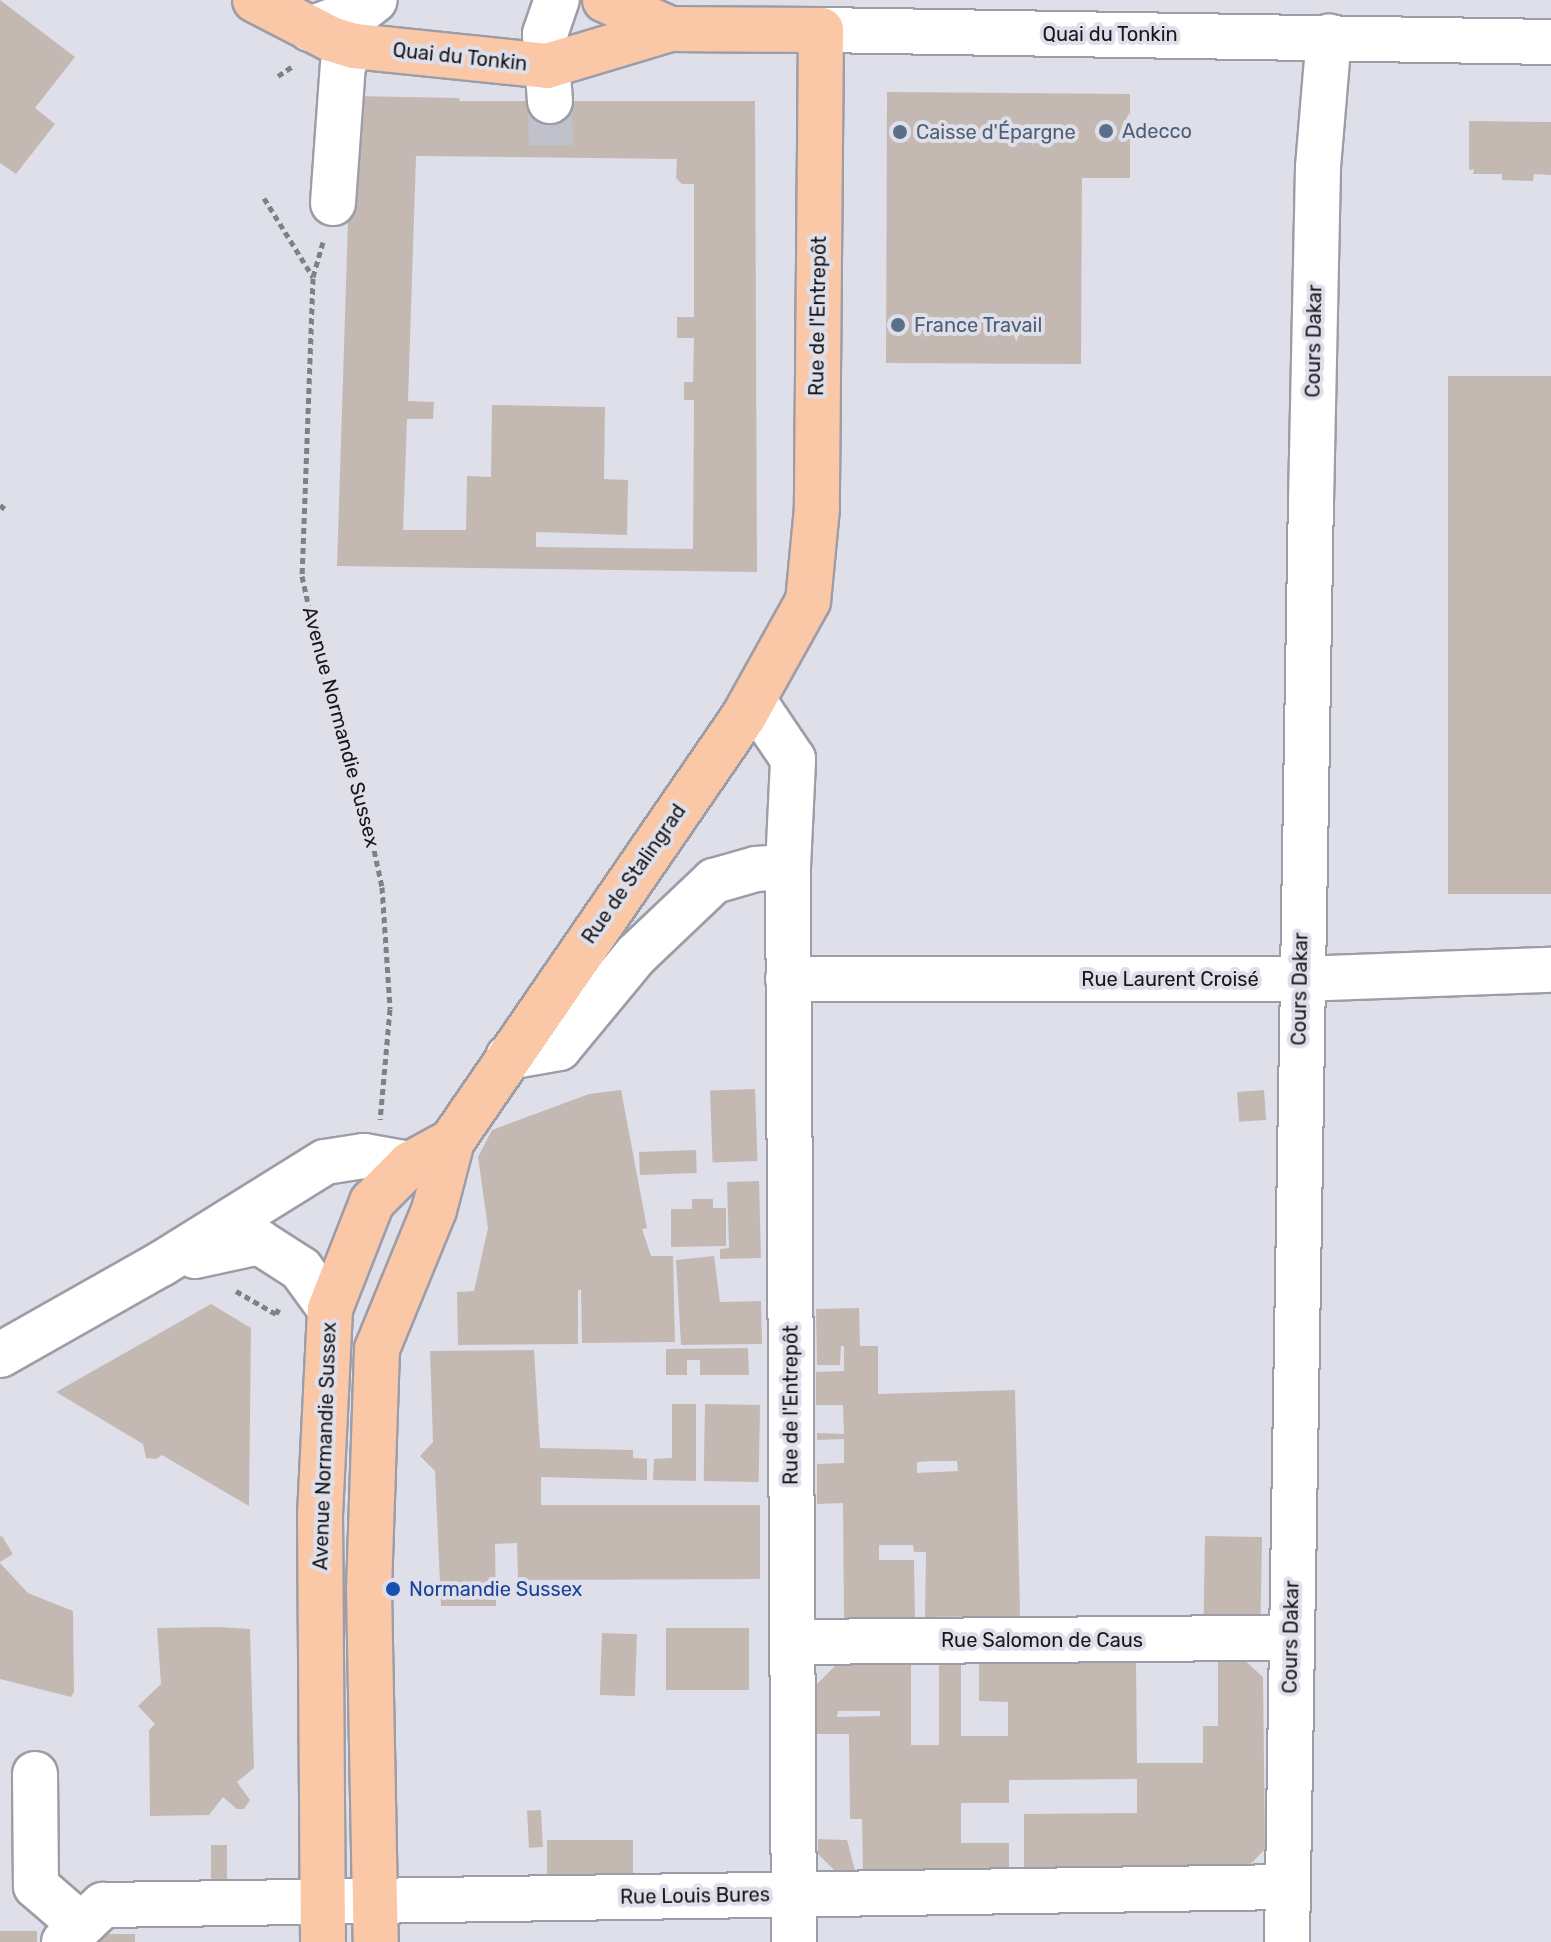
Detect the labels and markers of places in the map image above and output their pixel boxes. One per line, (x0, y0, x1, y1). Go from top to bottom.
place label: Adecco (1122, 119, 1192, 143)
place label: Caisse d'Épargne (916, 120, 1076, 144)
marker: Adecco (1097, 122, 1115, 140)
marker: Caisse d'Épargne (891, 123, 909, 141)
place label: France Travail (914, 313, 1043, 337)
marker: France Travail (889, 316, 907, 334)
place label: Normandie Sussex (409, 1577, 582, 1601)
marker: Normandie Sussex (384, 1580, 402, 1598)

